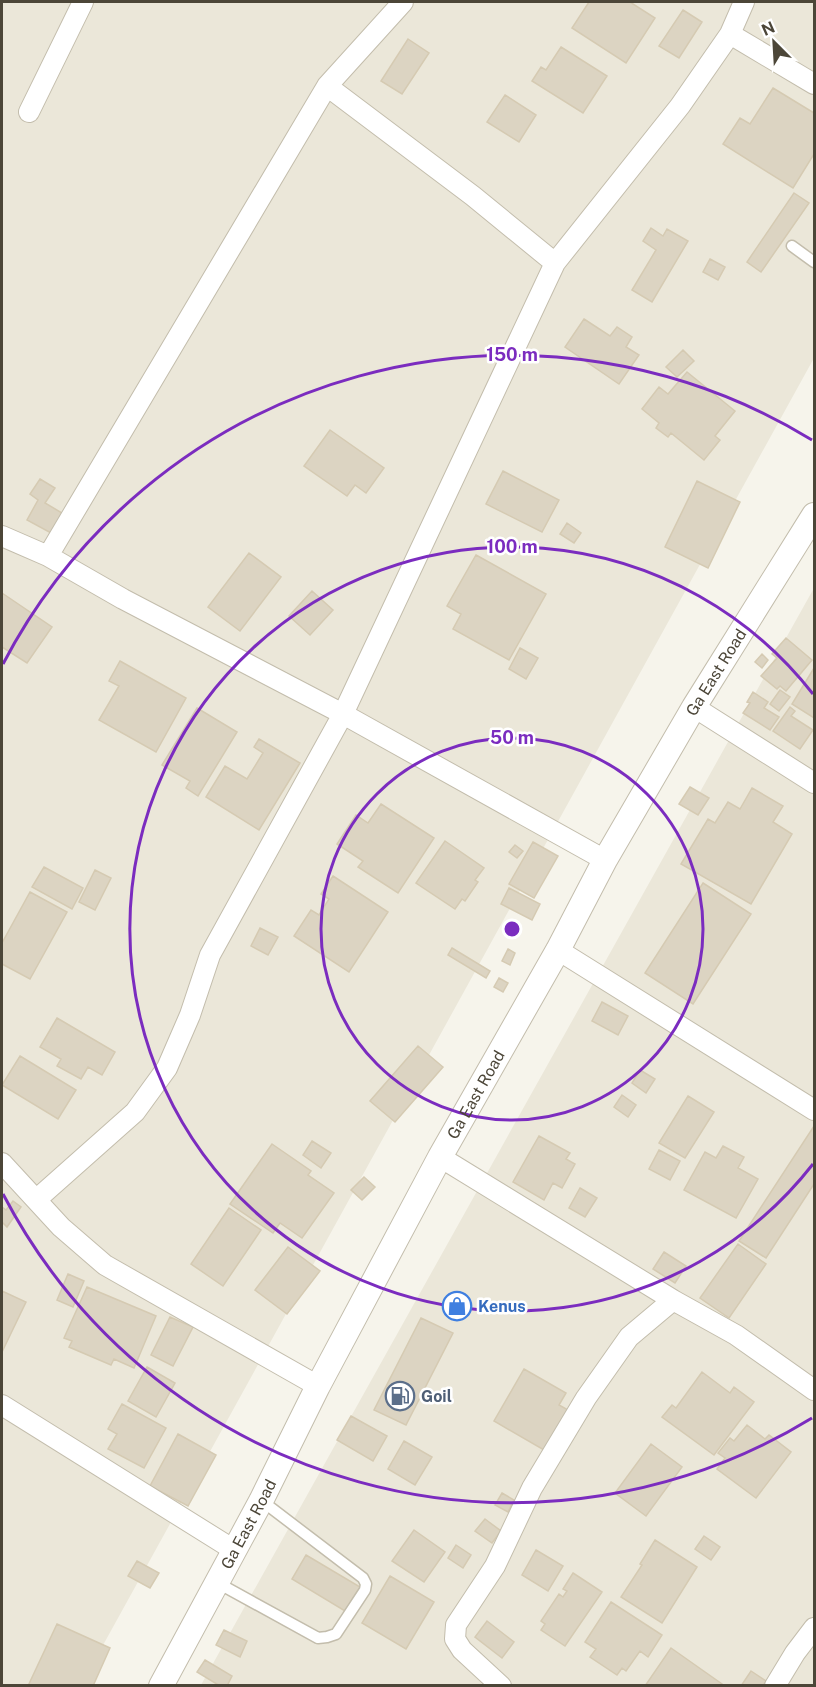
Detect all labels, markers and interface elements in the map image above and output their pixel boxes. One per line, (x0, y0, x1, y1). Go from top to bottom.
north arrow (744, 12, 804, 72)
text: N (759, 18, 778, 40)
text: 150 m (486, 344, 538, 365)
text: 100 m (486, 536, 538, 557)
street label: Ga East Road (682, 625, 751, 719)
text: 50 m (490, 727, 534, 748)
centre of rings (502, 919, 522, 939)
street label: Ga East Road (443, 1047, 509, 1143)
shop icon: Kenus (441, 1290, 473, 1322)
place label: Kenus (478, 1297, 526, 1316)
fuel station icon: Goil (384, 1380, 416, 1412)
place label: Goil (421, 1387, 452, 1406)
street label: Ga East Road (217, 1476, 280, 1572)

